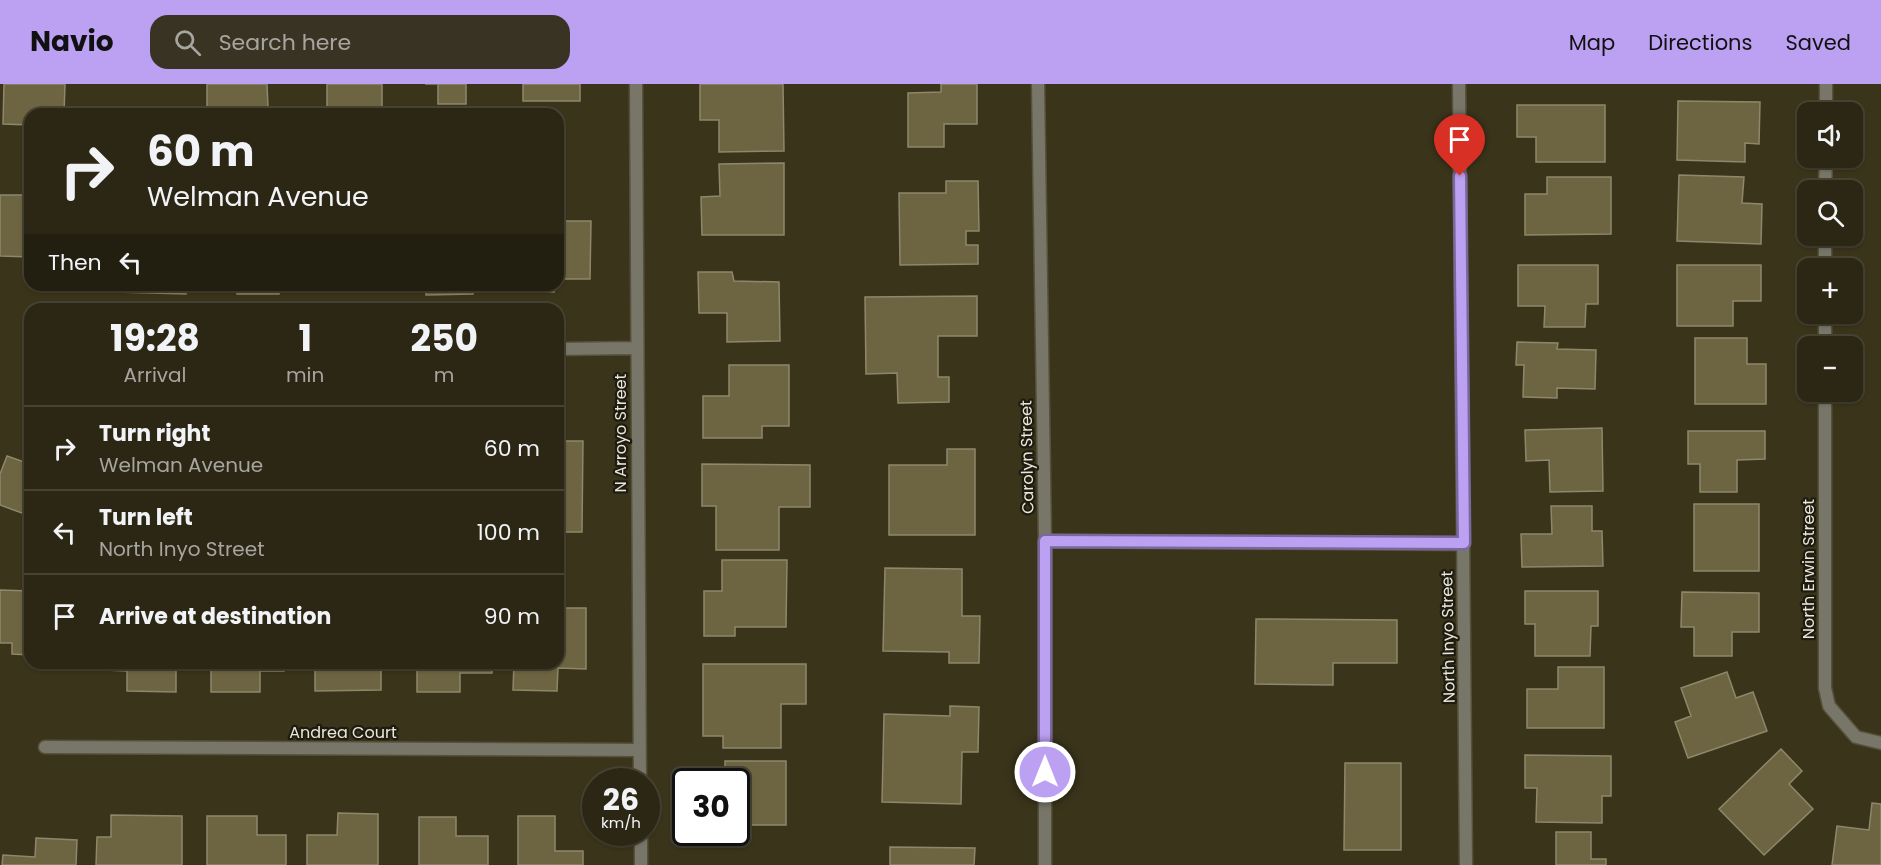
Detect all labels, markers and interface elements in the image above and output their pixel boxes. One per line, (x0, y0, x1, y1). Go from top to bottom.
search box (150, 15, 570, 69)
text: Navio (30, 22, 114, 61)
icon: search (171, 26, 204, 59)
text: Search here (219, 27, 351, 58)
text: Map (1569, 28, 1615, 57)
text: Directions (1648, 28, 1752, 57)
text: Saved (1785, 28, 1851, 57)
map controls (1797, 102, 1863, 402)
button: sound (1797, 102, 1863, 168)
pin (1434, 114, 1485, 176)
text: 60 m (147, 122, 255, 181)
icon: arrive (1443, 123, 1476, 156)
icon: right (48, 132, 126, 210)
text: Welman Avenue (147, 178, 369, 215)
button: search (1797, 180, 1863, 246)
icon: left (114, 246, 147, 279)
text: Then (48, 247, 102, 278)
button: + (1797, 258, 1863, 324)
text: 19:28 (110, 313, 200, 364)
text: 1 (298, 313, 312, 364)
text: 250 (410, 313, 478, 364)
button: − (1797, 336, 1863, 402)
text: Arrival (124, 361, 187, 389)
text: min (286, 361, 324, 389)
text: m (434, 361, 454, 389)
street label: N Arroyo Street (609, 373, 632, 492)
street label: Carolyn Street (1015, 400, 1039, 514)
text: Turn right (99, 418, 210, 449)
icon: right (48, 432, 81, 465)
text: 60 m (484, 433, 540, 464)
text: Welman Avenue (99, 451, 263, 479)
street label: North Erwin Street (1797, 499, 1820, 639)
text: Turn left (99, 502, 193, 533)
icon: left (48, 516, 81, 549)
text: 100 m (477, 517, 540, 548)
text: North Inyo Street (99, 535, 264, 563)
street label: North Inyo Street (1435, 570, 1461, 703)
icon: arrive (48, 600, 81, 633)
text: Arrive at destination (99, 601, 331, 632)
text: 90 m (484, 601, 540, 632)
street label: Andrea Court (289, 721, 397, 744)
position arrow (1013, 740, 1077, 804)
speed limit sign: 30 (672, 768, 750, 846)
text: 26 (603, 778, 639, 821)
text: km/h (601, 812, 641, 833)

